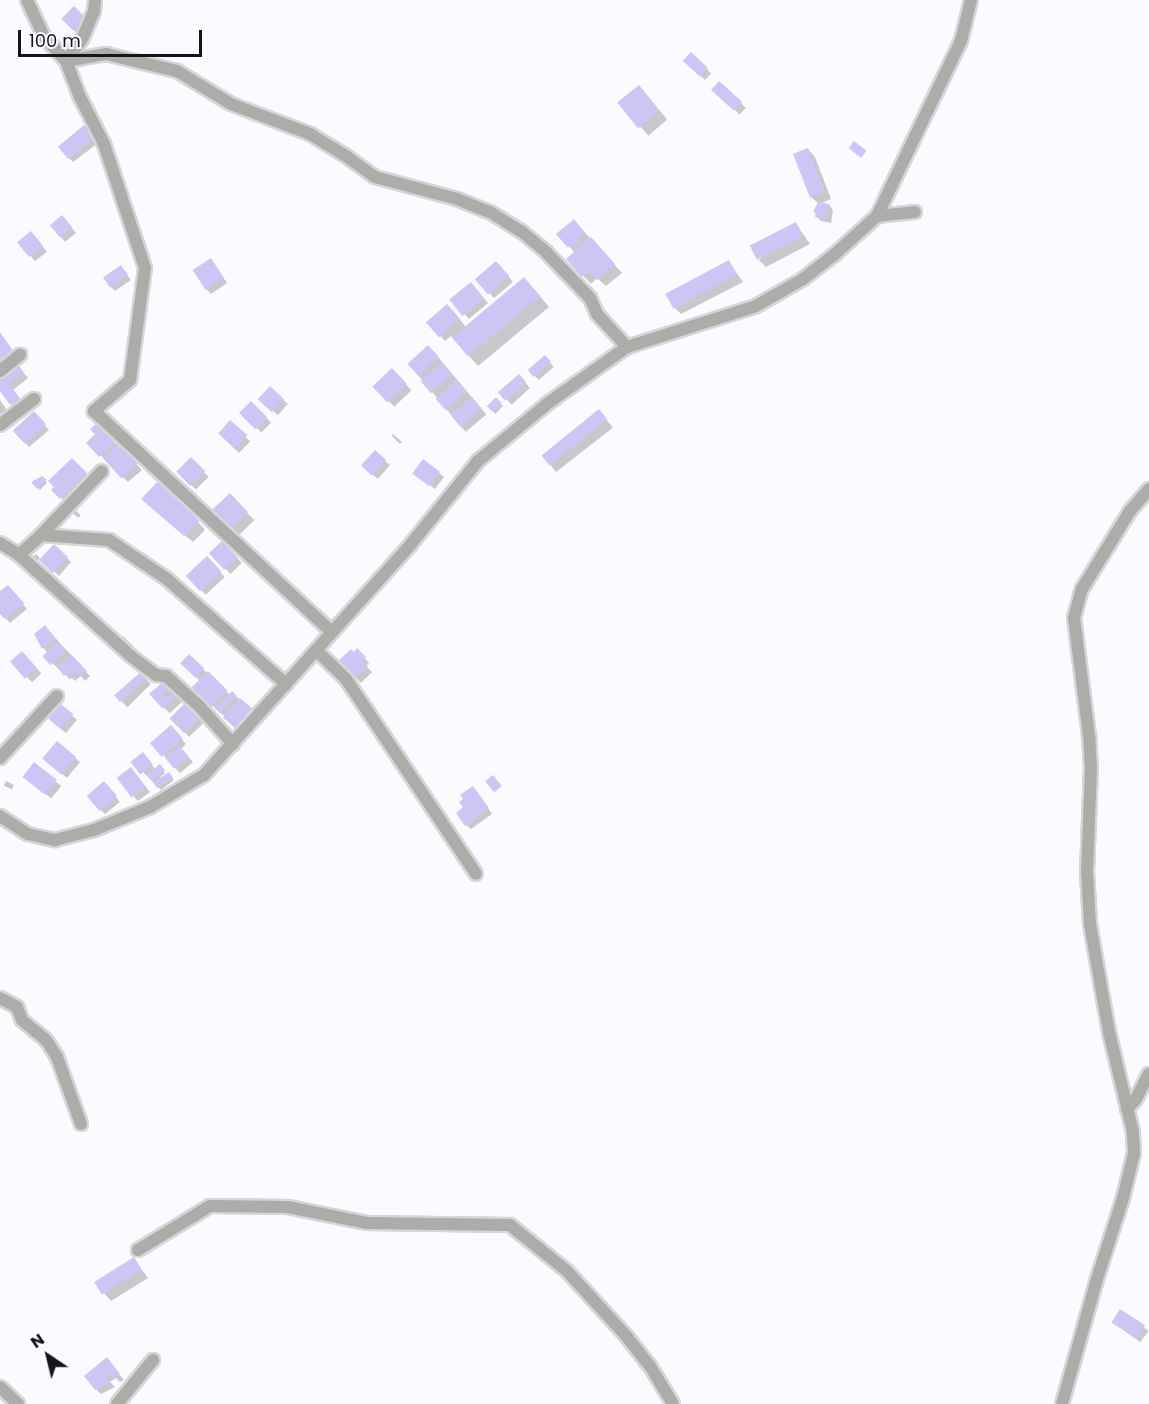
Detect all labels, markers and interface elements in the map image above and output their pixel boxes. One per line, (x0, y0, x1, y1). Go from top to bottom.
scale bar (21, 18, 206, 56)
text: 100 m (29, 28, 81, 53)
north arrow (18, 1326, 78, 1386)
text: N (26, 1328, 49, 1354)

